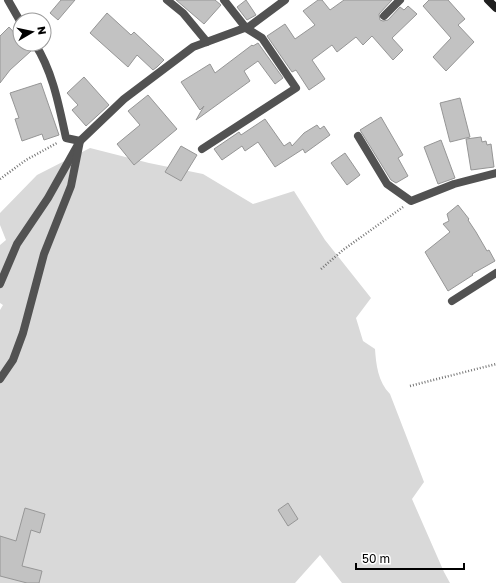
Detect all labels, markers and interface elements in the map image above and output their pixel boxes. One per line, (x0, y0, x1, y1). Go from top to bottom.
north arrow (12, 12, 52, 52)
text: N (35, 25, 49, 36)
scale bar (356, 545, 464, 571)
text: 50 m (362, 551, 390, 566)

